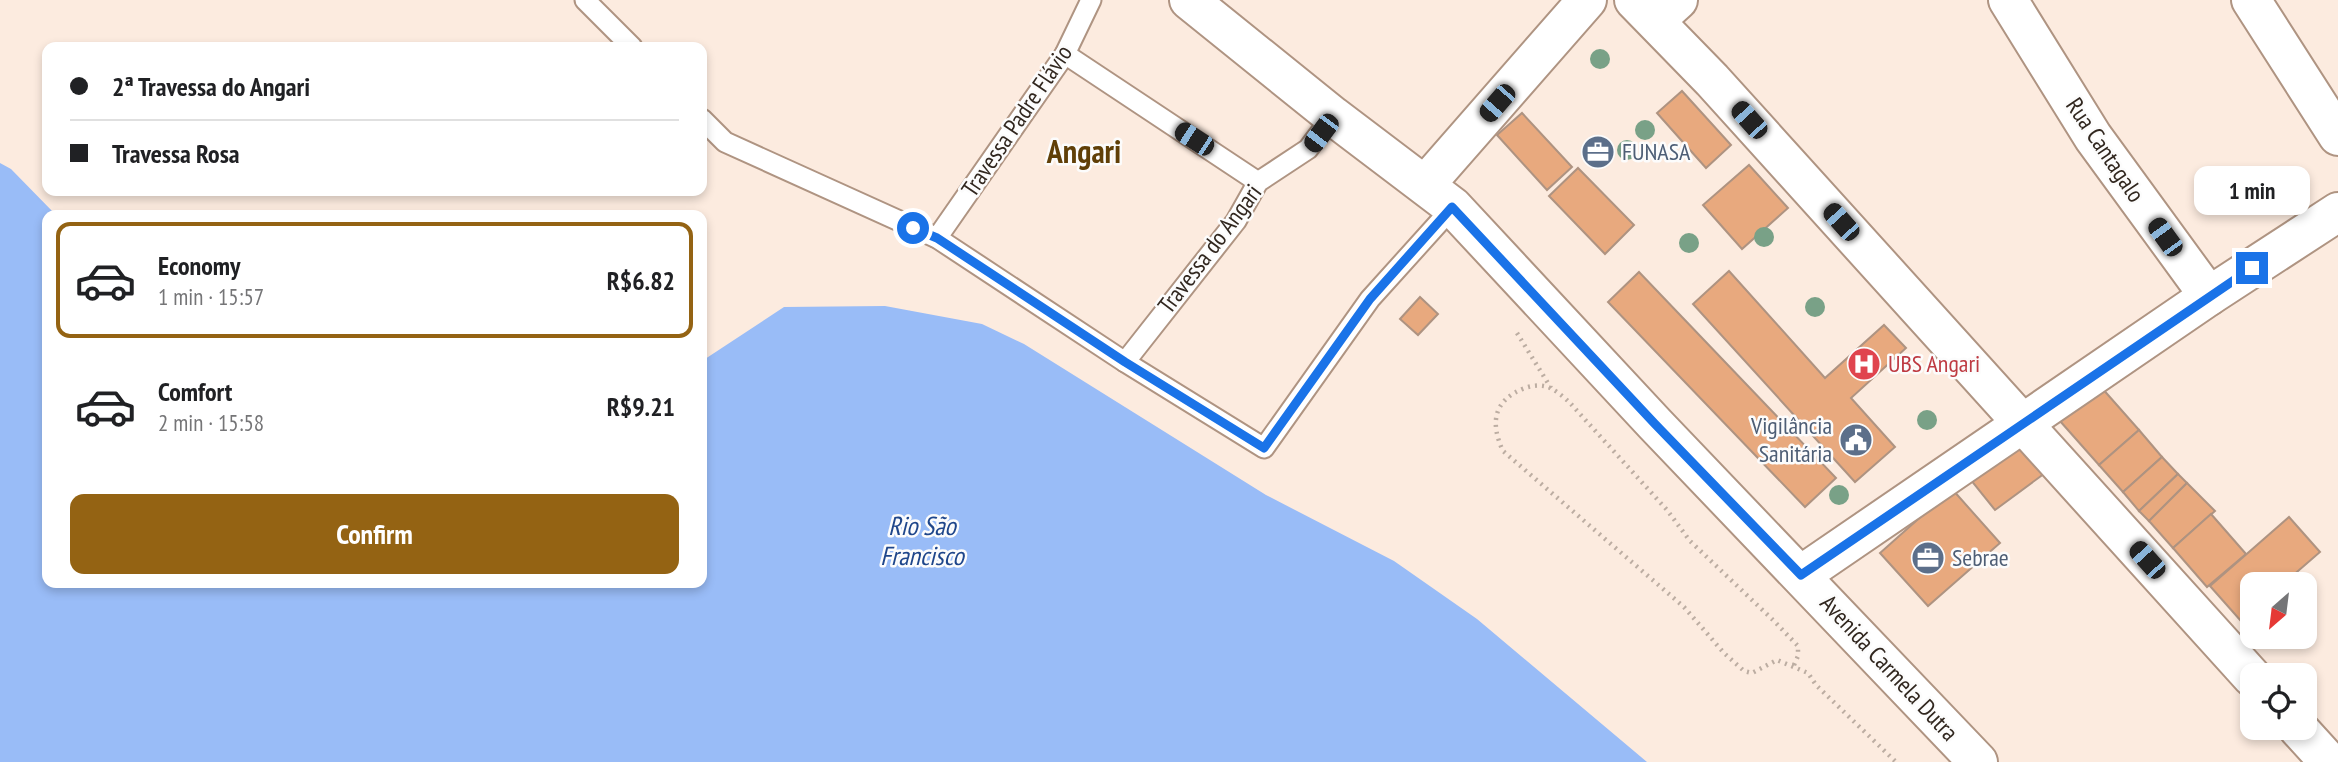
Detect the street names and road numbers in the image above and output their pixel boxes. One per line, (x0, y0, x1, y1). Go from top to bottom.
street label: Travessa Padre Flávio (954, 39, 1079, 203)
street label: Rua Cantagalo (2059, 91, 2152, 208)
street label: Travessa do Angari (1151, 178, 1268, 319)
street label: Avenida Carmela Dutra (1814, 588, 1965, 747)

